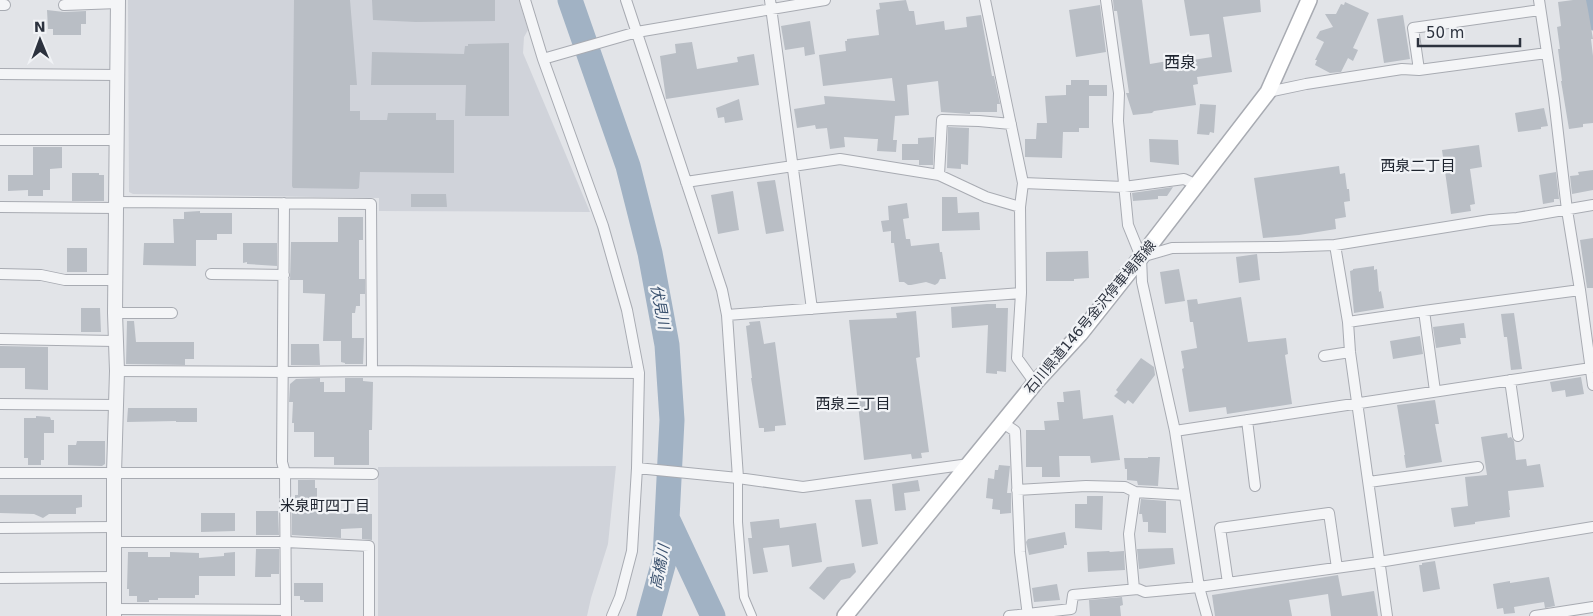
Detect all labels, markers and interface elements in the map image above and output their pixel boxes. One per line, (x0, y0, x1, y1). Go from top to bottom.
north arrow (15, 15, 65, 65)
scale bar (1418, 15, 1520, 47)
text: N (34, 19, 46, 35)
text: 50 m (1426, 24, 1464, 42)
district label: 西泉 (1164, 53, 1196, 72)
district label: 西泉二丁目 (1380, 157, 1456, 175)
street label: 石川県道146号金沢停車場南線 (1021, 237, 1159, 397)
water label: 伏見川 (647, 283, 674, 333)
district label: 西泉三丁目 (815, 395, 891, 413)
district label: 米泉町四丁目 (280, 497, 370, 515)
water label: 高橋川 (647, 541, 674, 591)

